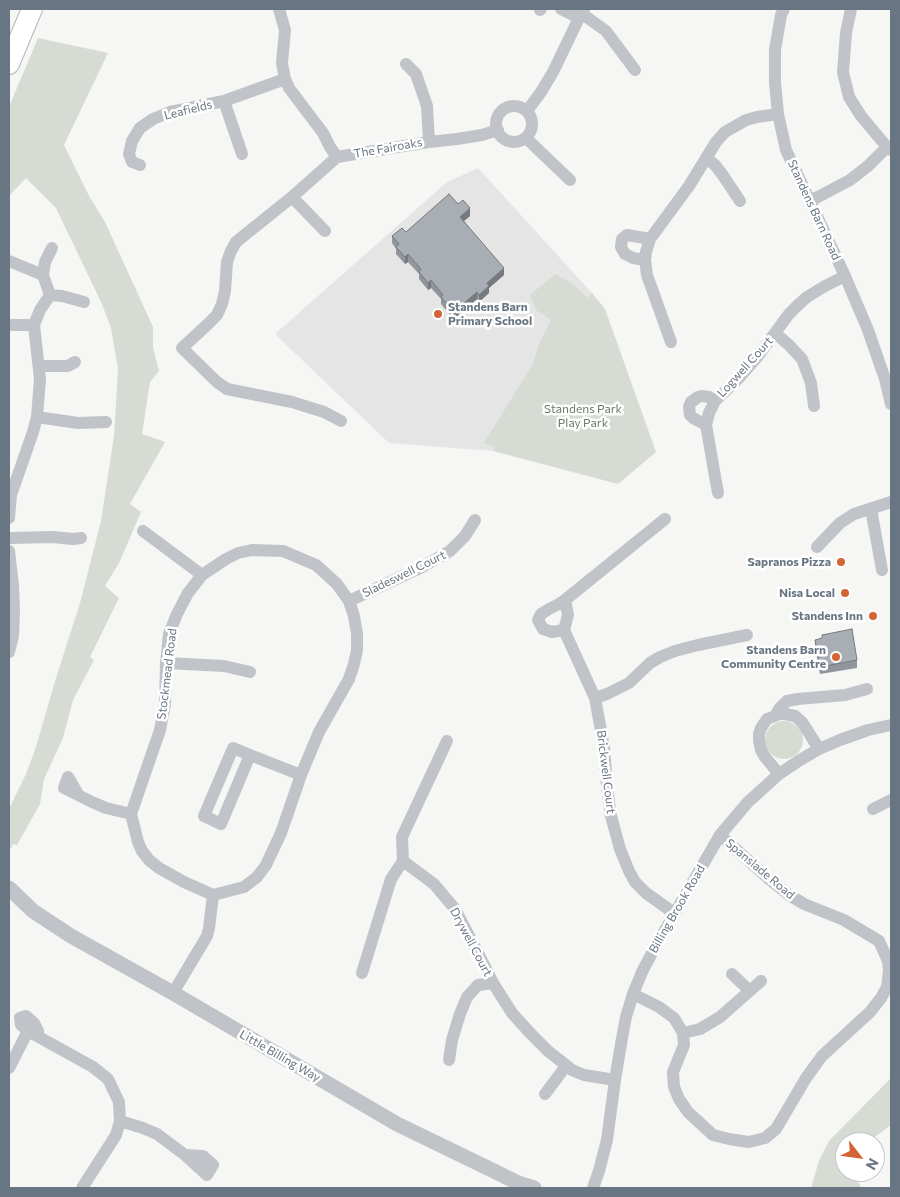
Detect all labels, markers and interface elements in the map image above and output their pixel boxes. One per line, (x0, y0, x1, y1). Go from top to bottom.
street label: Leafields (162, 97, 214, 123)
street label: The Fairoaks (353, 135, 423, 161)
street label: Standens Barn Road (784, 158, 844, 262)
place label: Standens Barn Primary School (448, 300, 532, 328)
marker: Standens Barn Primary School (432, 308, 444, 320)
street label: Logwell Court (714, 334, 776, 400)
park label: Standens Park Play Park (544, 402, 622, 430)
street label: Sladeswell Court (360, 548, 448, 600)
place label: Sapranos Pizza (748, 555, 831, 569)
marker: Sapranos Pizza (835, 556, 847, 568)
place label: Nisa Local (779, 586, 835, 600)
marker: Nisa Local (839, 587, 851, 599)
place label: Standens Inn (792, 609, 863, 623)
marker: Standens Inn (867, 610, 879, 622)
street label: Stockmead Road (154, 628, 180, 720)
place label: Standens Barn Community Centre (721, 643, 826, 671)
marker: Standens Barn Community Centre (830, 651, 842, 663)
street label: Brickwell Court (594, 729, 618, 815)
street label: Spanslade Road (723, 836, 797, 902)
street label: Billing Brook Road (646, 862, 708, 956)
street label: Drywell Court (447, 905, 495, 979)
street label: Little Billing Way (237, 1027, 323, 1085)
north arrow (835, 1132, 885, 1182)
text: N (863, 1155, 883, 1173)

